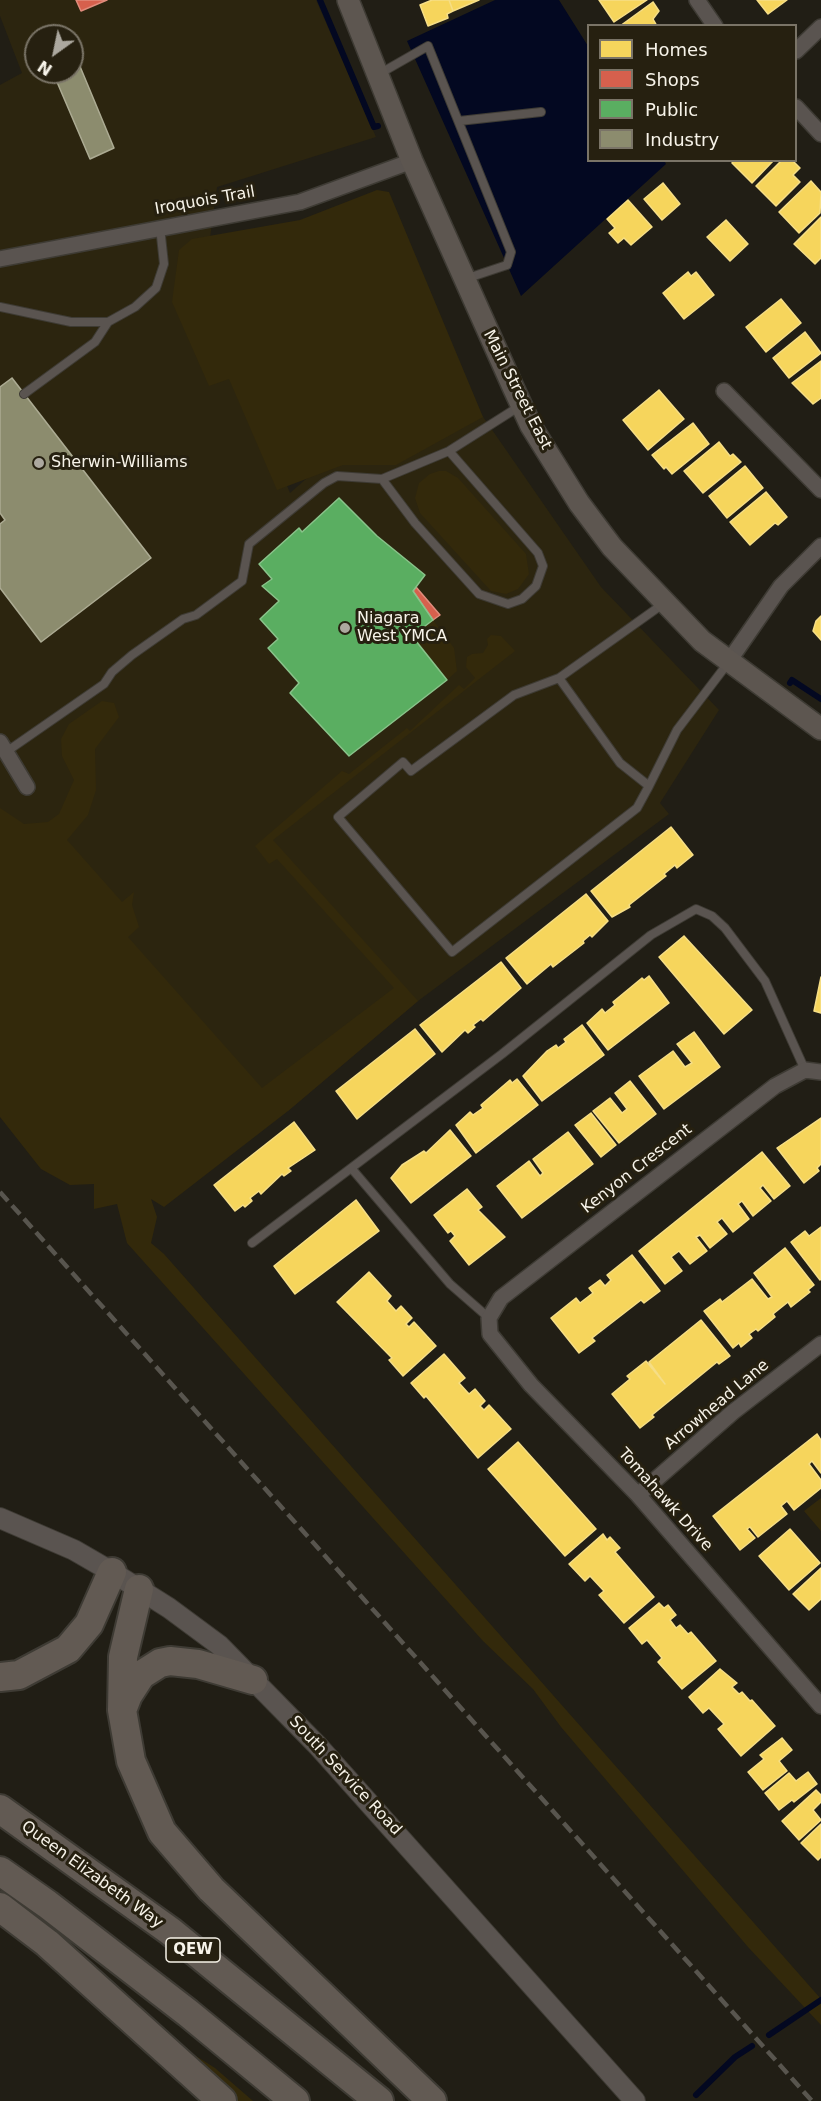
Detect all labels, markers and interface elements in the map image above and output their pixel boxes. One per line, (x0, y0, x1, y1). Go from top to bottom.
north arrow (24, 24, 84, 84)
legend (587, 24, 797, 162)
text: Homes (645, 39, 708, 60)
text: N (34, 56, 56, 79)
text: Shops (645, 69, 700, 90)
text: Public (645, 99, 698, 120)
text: Industry (645, 129, 719, 150)
street label: Iroquois Trail (153, 183, 257, 219)
street label: Main Street East (479, 327, 555, 453)
place label: Sherwin-Williams (51, 453, 187, 473)
marker: Sherwin-Williams (32, 456, 46, 470)
place label: Niagara West YMCA (357, 609, 447, 647)
marker: Niagara West YMCA (338, 621, 352, 635)
street label: Kenyon Crescent (578, 1120, 696, 1218)
street label: Arrowhead Lane (661, 1356, 773, 1454)
street label: Tomahawk Drive (614, 1444, 716, 1556)
street label: South Service Road (285, 1712, 405, 1840)
street label: Queen Elizabeth Way (17, 1817, 167, 1933)
road number: QEW (166, 1938, 220, 1962)

